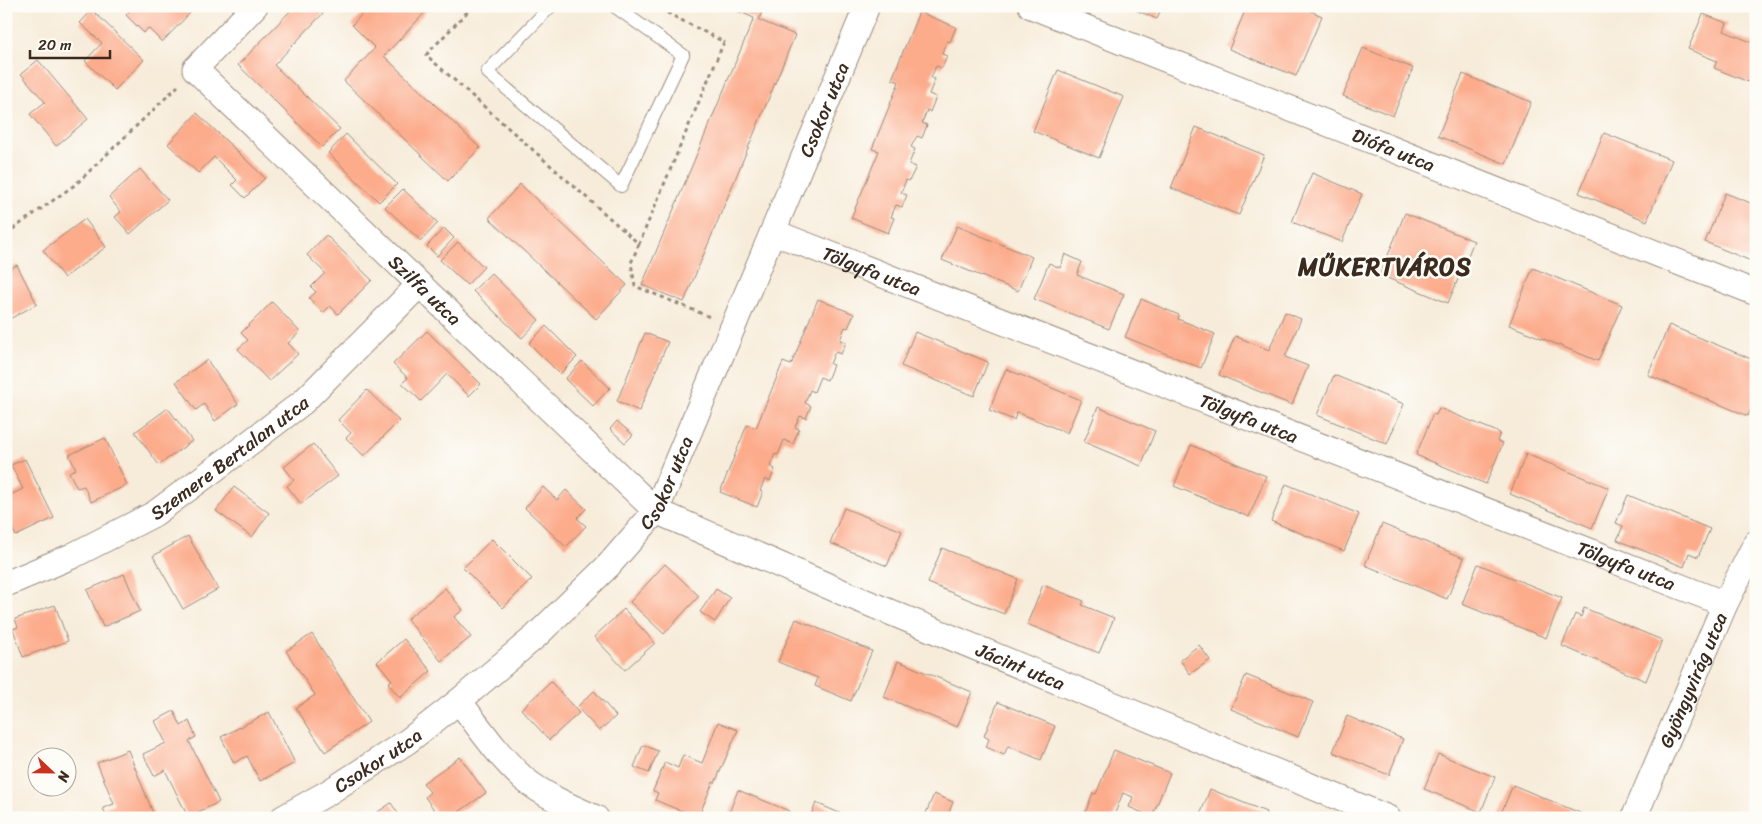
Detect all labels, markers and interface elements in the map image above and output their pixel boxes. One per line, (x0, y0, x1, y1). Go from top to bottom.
scale bar (30, 28, 110, 60)
text: 20 m (38, 32, 72, 58)
street label: Csokor utca (790, 57, 859, 162)
street label: Diófa utca (1347, 119, 1440, 181)
street label: Tölgyfa utca (817, 237, 926, 305)
street label: Szilfa utca (380, 246, 470, 334)
district label: MŰKERTVÁROS (1297, 246, 1472, 288)
street label: Tölgyfa utca (1194, 384, 1304, 453)
street label: Szemere Bertalan utca (143, 387, 317, 529)
street label: Csokor utca (631, 430, 703, 537)
street label: Tölgyfa utca (1572, 532, 1681, 600)
street label: Gyöngyvirág utca (1650, 607, 1737, 753)
street label: Jácint utca (970, 633, 1070, 700)
street label: Csokor utca (327, 719, 430, 802)
north arrow (28, 746, 78, 796)
text: N (50, 767, 77, 786)

